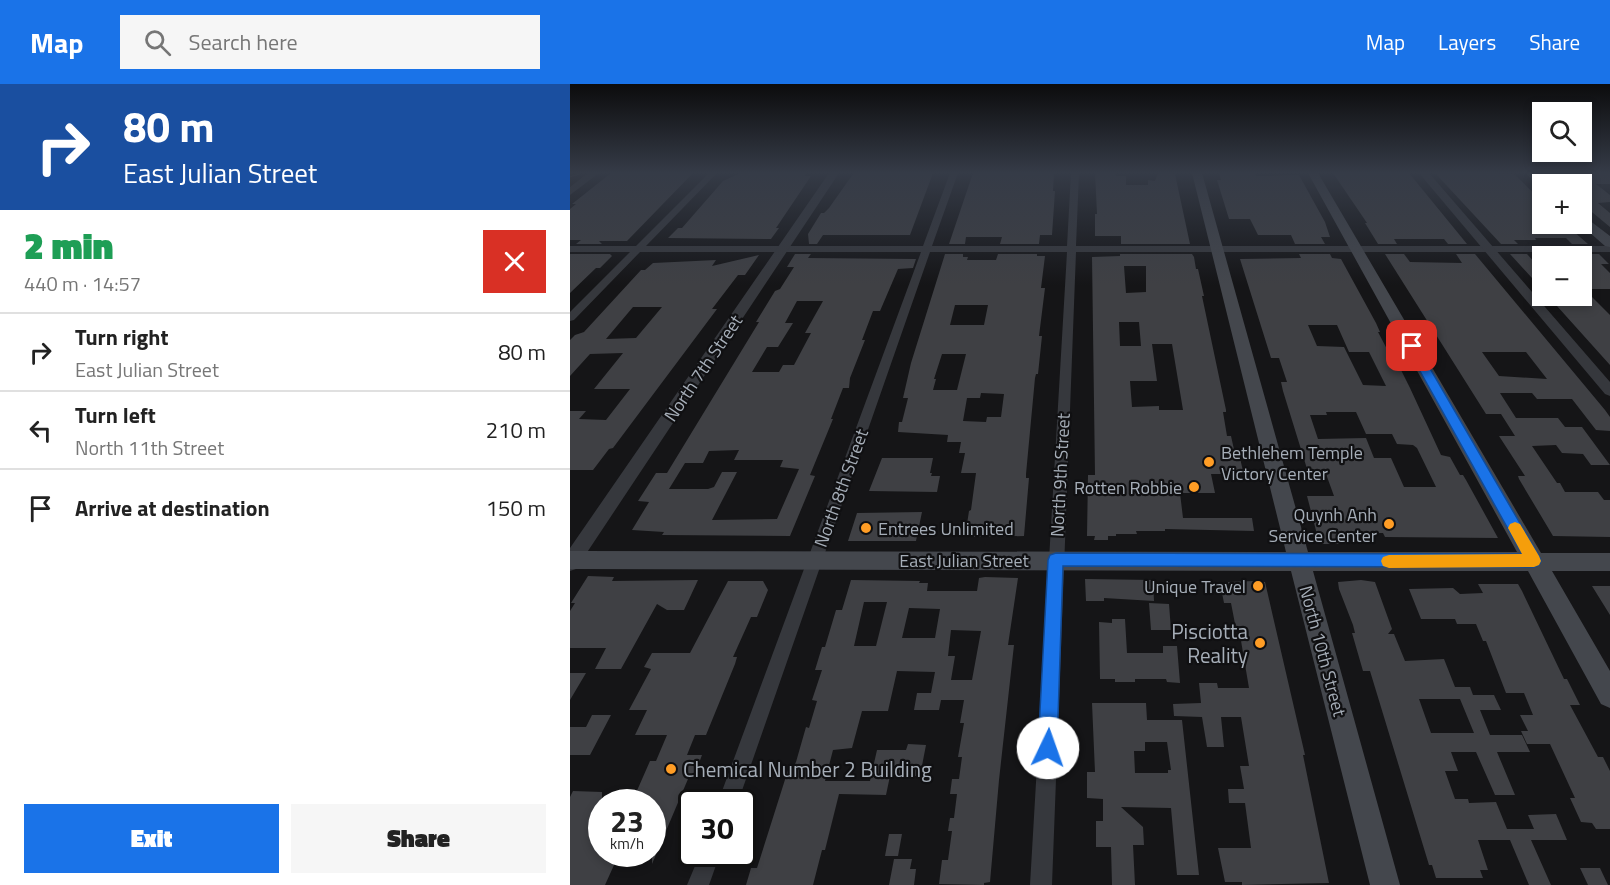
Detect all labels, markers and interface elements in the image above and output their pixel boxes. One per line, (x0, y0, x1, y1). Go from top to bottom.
search box (120, 15, 540, 69)
text: Map (30, 21, 84, 64)
text: Search here (189, 25, 298, 59)
icon: search (141, 26, 174, 59)
text: Map (1366, 26, 1405, 58)
text: Layers (1438, 26, 1496, 58)
text: Share (1529, 26, 1580, 58)
text: 80 m (123, 94, 215, 158)
map controls (1532, 102, 1592, 306)
button: search (1532, 102, 1592, 162)
icon: right (24, 108, 102, 186)
text: East Julian Street (123, 152, 317, 193)
button: + (1532, 174, 1592, 234)
text: 2 min (24, 218, 113, 273)
button: close (483, 230, 546, 293)
button: − (1532, 246, 1592, 306)
text: 440 m · 14:57 (24, 268, 141, 299)
street label: North 7th Street (657, 308, 749, 427)
text: Turn right (75, 320, 169, 354)
pin (1386, 320, 1437, 371)
icon: arrive (1395, 329, 1428, 362)
text: 80 m (498, 335, 546, 369)
icon: right (24, 336, 57, 369)
text: East Julian Street (75, 354, 219, 385)
text: Turn left (75, 398, 156, 432)
street label: North 9th Street (1043, 412, 1077, 538)
text: 210 m (486, 413, 546, 447)
icon: left (24, 414, 57, 447)
street label: North 8th Street (807, 424, 875, 551)
text: North 11th Street (75, 432, 224, 463)
place label: Bethlehem Temple Victory Center (1221, 439, 1363, 487)
marker: Bethlehem Temple Victory Center (1202, 455, 1216, 469)
place label: Rotten Robbie (1074, 474, 1182, 501)
marker: Rotten Robbie (1187, 480, 1201, 494)
text: Arrive at destination (75, 491, 270, 525)
text: 150 m (486, 491, 546, 525)
icon: arrive (24, 492, 57, 525)
place label: Quynh Anh Service Center (1269, 501, 1377, 549)
place label: Entrees Unlimited (878, 515, 1014, 542)
marker: Quynh Anh Service Center (1382, 517, 1396, 531)
marker: Entrees Unlimited (859, 521, 873, 535)
street label: East Julian Street (899, 547, 1029, 574)
place label: Unique Travel (1144, 573, 1246, 600)
marker: Unique Travel (1251, 579, 1265, 593)
street label: North 10th Street (1293, 583, 1354, 720)
place label: Pisciotta Reality (1171, 615, 1248, 671)
marker: Pisciotta Reality (1253, 636, 1267, 650)
position arrow (1016, 716, 1080, 780)
place label: Chemical Number 2 Building (683, 753, 932, 785)
marker: Chemical Number 2 Building (664, 762, 678, 776)
speed limit sign: 30 (678, 789, 756, 867)
text: 23 (610, 798, 644, 844)
button: Exit (24, 804, 279, 873)
button: Share (291, 804, 546, 873)
text: km/h (610, 832, 644, 855)

